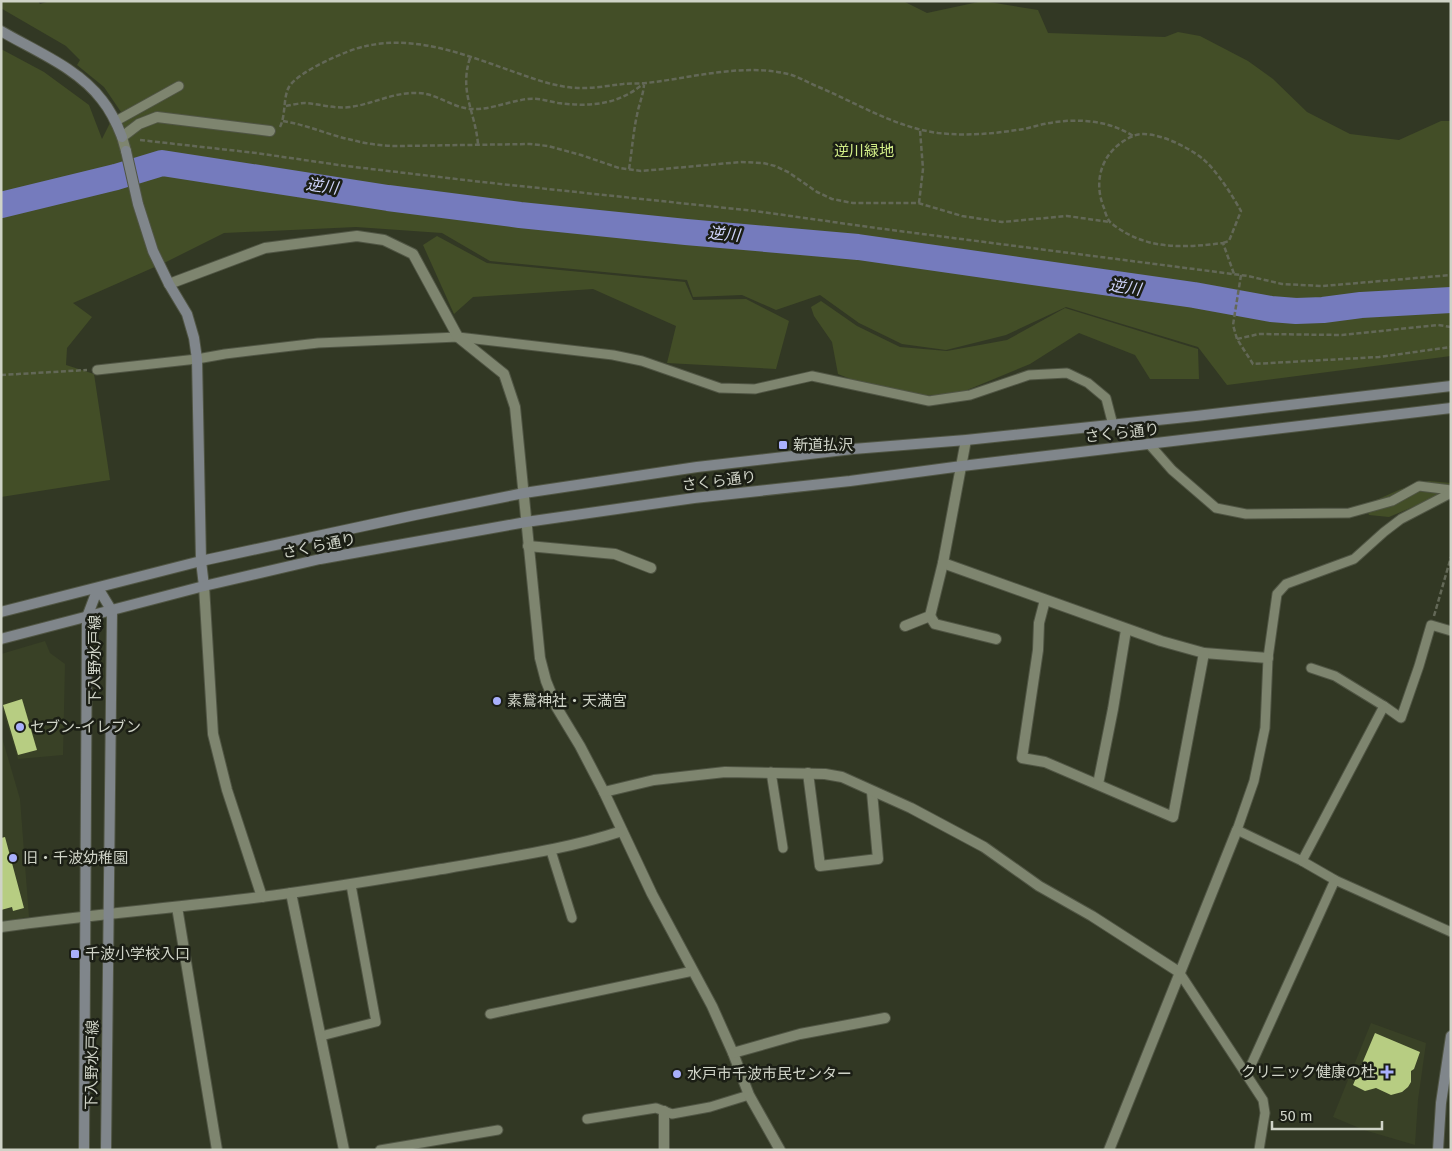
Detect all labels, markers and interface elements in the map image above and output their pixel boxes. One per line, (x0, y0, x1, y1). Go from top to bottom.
park label: 逆川緑地 (834, 142, 894, 160)
water label: 逆川 (305, 174, 341, 198)
water label: 逆川 (707, 223, 743, 245)
water label: 逆川 (1108, 275, 1144, 299)
street label: さくら通り (1084, 420, 1160, 446)
place label: 新道払沢 (793, 436, 853, 454)
marker: 新道払沢 (777, 439, 789, 451)
street label: さくら通り (681, 467, 757, 495)
street label: さくら通り (280, 530, 358, 562)
street label: 下入野水戸線 (86, 615, 104, 705)
place label: 素鵞神社・天満宮 (507, 692, 627, 710)
marker: 素鵞神社・天満宮 (491, 695, 503, 707)
place label: セブン-イレブン (30, 718, 141, 736)
marker: セブン-イレブン (14, 721, 26, 733)
place label: 旧・千波幼稚園 (23, 849, 128, 867)
marker: 旧・千波幼稚園 (7, 852, 19, 864)
place label: 千波小学校入口 (85, 945, 190, 963)
marker: 千波小学校入口 (69, 948, 81, 960)
street label: 下入野水戸線 (82, 1020, 102, 1110)
place label: クリニック健康の杜 (1241, 1063, 1376, 1081)
place label: 水戸市千波市民センター (687, 1065, 852, 1083)
marker: クリニック健康の杜 (1380, 1065, 1394, 1079)
marker: 水戸市千波市民センター (671, 1068, 683, 1080)
scale bar (1272, 1098, 1382, 1130)
text: 50 m (1280, 1107, 1313, 1125)

